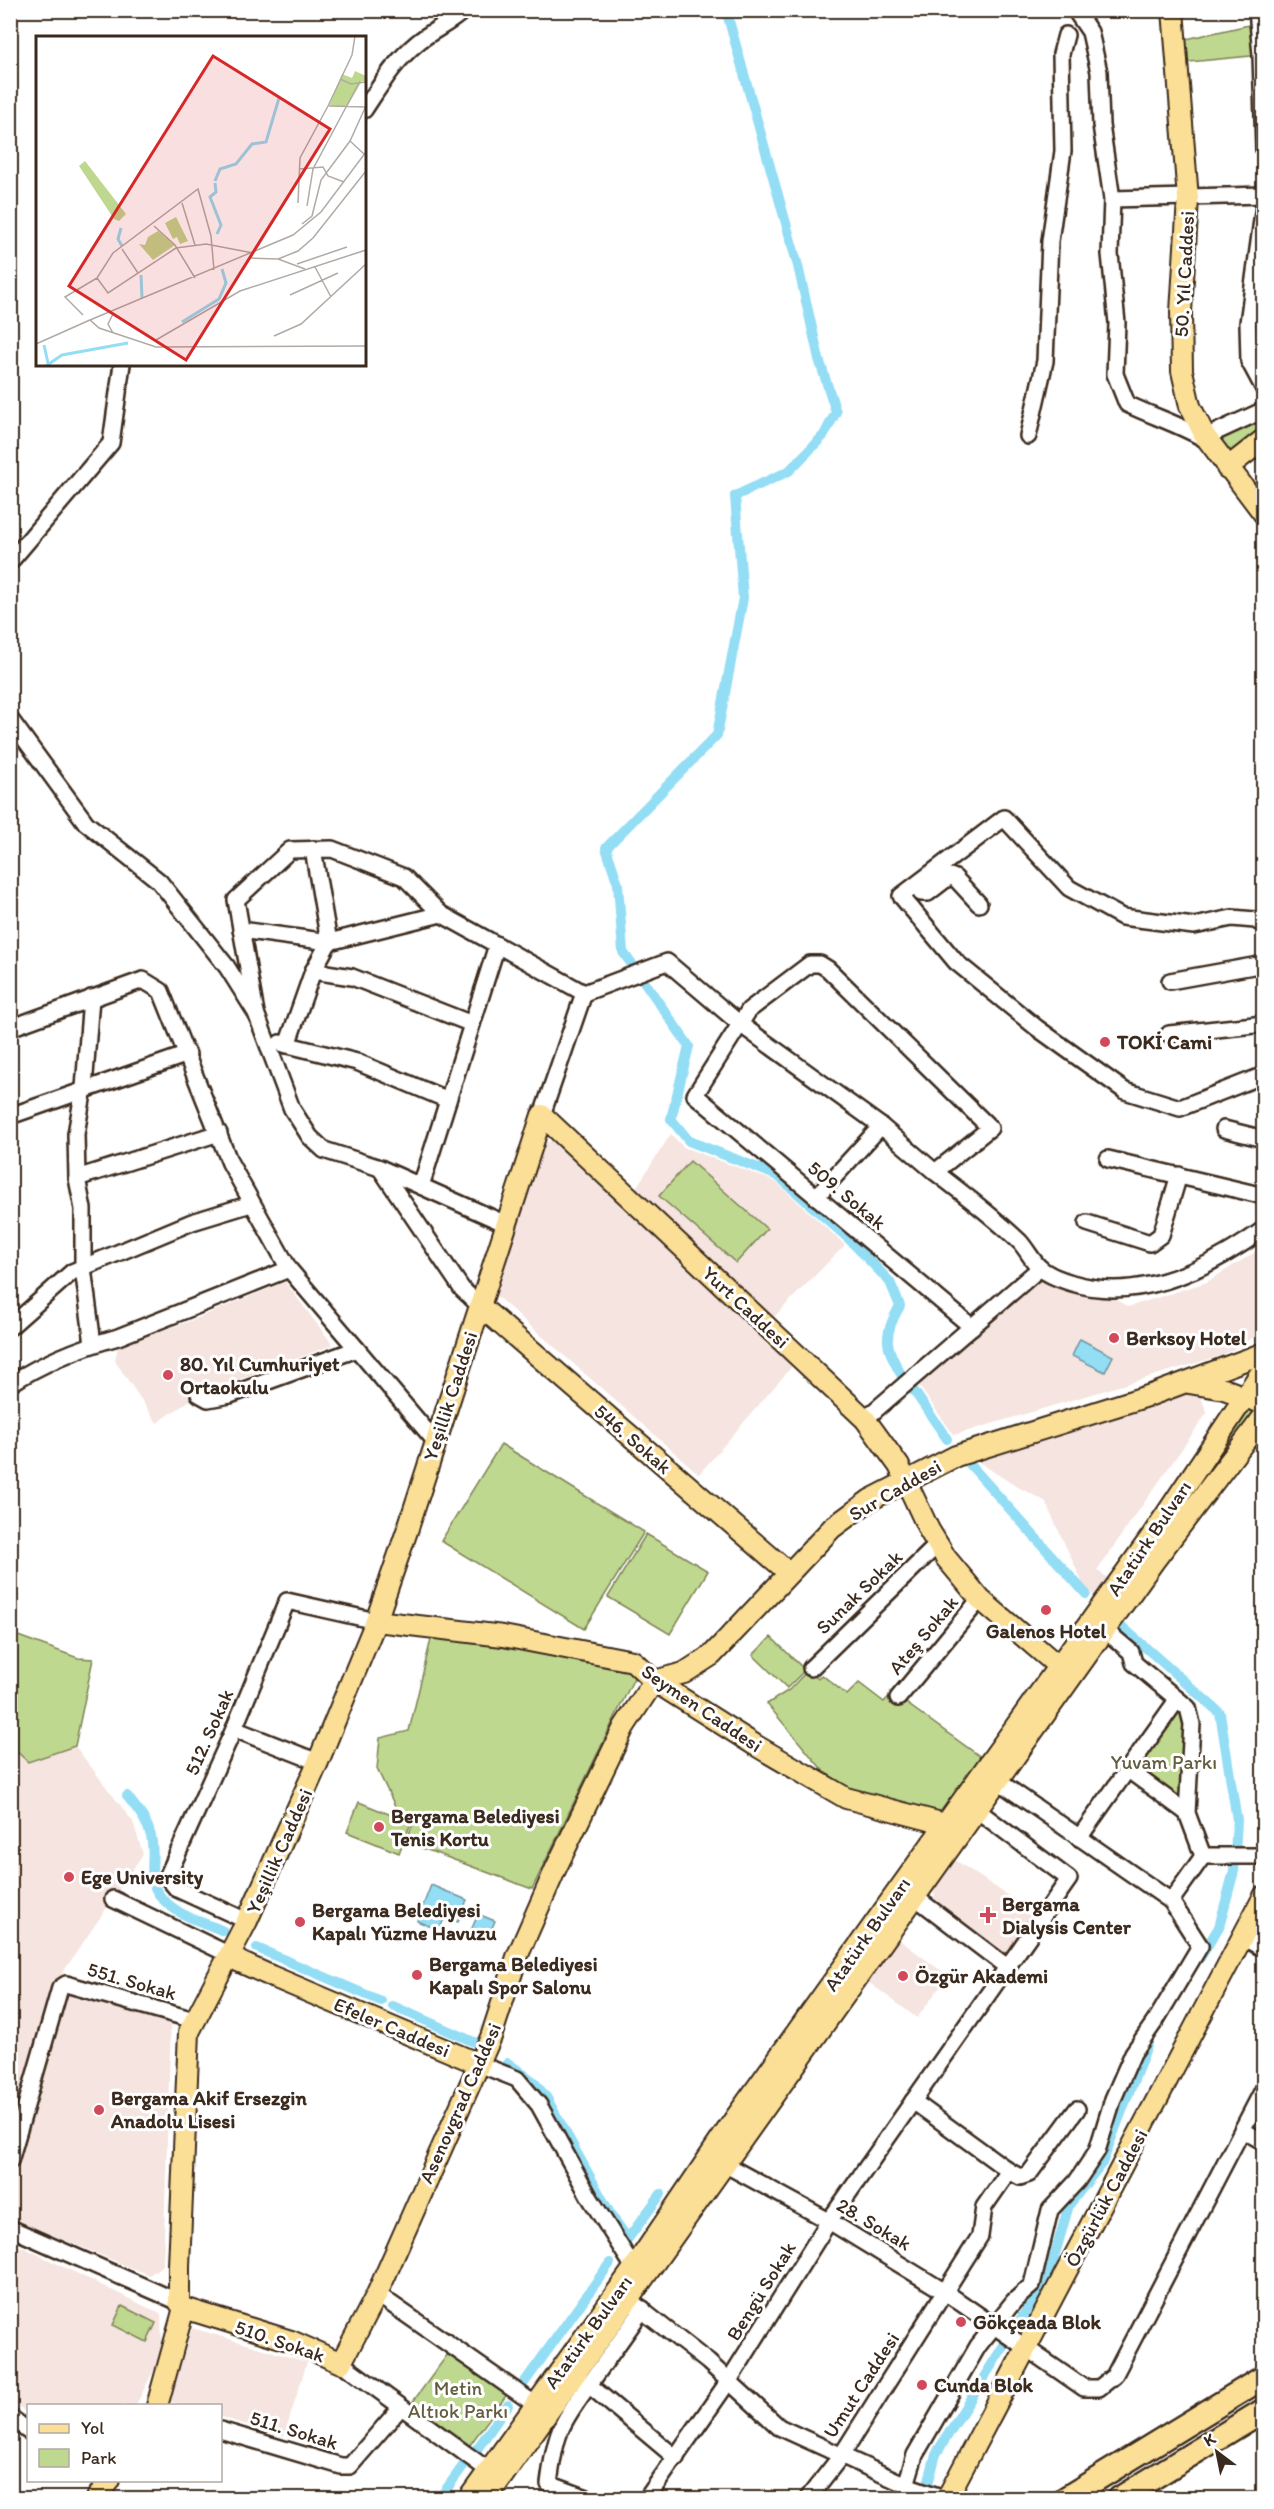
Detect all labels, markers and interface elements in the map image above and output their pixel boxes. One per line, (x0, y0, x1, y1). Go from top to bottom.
inset map (36, 36, 366, 366)
street label: 50. Yıl Caddesi (1169, 210, 1199, 338)
place label: TOKİ Cami (1116, 1030, 1212, 1054)
marker: TOKİ Cami (1098, 1035, 1112, 1049)
street label: 509. Sokak (803, 1155, 891, 1235)
street label: Yurt Caddesi (698, 1261, 794, 1353)
place label: Berksoy Hotel (1126, 1326, 1247, 1351)
street label: Yeşillik Caddesi (418, 1328, 482, 1464)
marker: Berksoy Hotel (1107, 1331, 1121, 1345)
place label: 80. Yıl Cumhuriyet Ortaokulu (180, 1352, 340, 1399)
marker: 80. Yıl Cumhuriyet Ortaokulu (161, 1368, 175, 1382)
street label: 546. Sokak (590, 1399, 676, 1479)
street label: Sur Caddesi (845, 1454, 945, 1526)
street label: Atatürk Bulvarı (1102, 1476, 1196, 1600)
street label: Sunak Sokak (811, 1544, 908, 1639)
street label: Ateş Sokak (883, 1590, 963, 1679)
marker: Galenos Hotel (1039, 1603, 1053, 1617)
place label: Galenos Hotel (986, 1619, 1107, 1643)
street label: Seymen Caddesi (637, 1659, 767, 1757)
street label: 512. Sokak (179, 1685, 239, 1779)
park label: Yuvam Parkı (1111, 1750, 1217, 1774)
street label: Yeşillik Caddesi (241, 1785, 317, 1917)
place label: Bergama Belediyesi Tenis Kortu (390, 1804, 560, 1851)
marker: Bergama Belediyesi Tenis Kortu (372, 1820, 386, 1834)
place label: Ege University (81, 1865, 204, 1890)
marker: Ege University (62, 1870, 76, 1884)
street label: Atatürk Bulvarı (819, 1872, 915, 1996)
place label: Bergama Dialysis Center (1002, 1892, 1132, 1940)
place label: Bergama Belediyesi Kapalı Yüzme Havuzu (312, 1898, 496, 1946)
marker: Bergama Dialysis Center (979, 1906, 997, 1924)
marker: Bergama Belediyesi Kapalı Yüzme Havuzu (293, 1915, 307, 1929)
place label: Bergama Belediyesi Kapalı Spor Salonu (429, 1952, 598, 2000)
street label: 551. Sokak (85, 1957, 179, 2005)
place label: Özgür Akademi (915, 1964, 1048, 1989)
marker: Bergama Belediyesi Kapalı Spor Salonu (410, 1968, 424, 1982)
marker: Özgür Akademi (896, 1969, 910, 1983)
street label: Efeler Caddesi (330, 1992, 454, 2062)
street label: Asenovgrad Caddesi (414, 2019, 506, 2187)
place label: Bergama Akif Ersezgin Anadolu Lisesi (110, 2086, 307, 2133)
marker: Bergama Akif Ersezgin Anadolu Lisesi (92, 2103, 106, 2117)
street label: Özgürlük Caddesi (1059, 2125, 1153, 2271)
street label: 28. Sokak (832, 2192, 916, 2256)
street label: Bengü Sokak (721, 2237, 801, 2345)
street label: Atatürk Bulvarı (539, 2271, 637, 2393)
place label: Gökçeada Blok (973, 2310, 1102, 2335)
street label: 510. Sokak (232, 2314, 328, 2368)
marker: Gökçeada Blok (954, 2315, 968, 2329)
street label: Umut Caddesi (818, 2328, 904, 2442)
place label: Cunda Blok (934, 2373, 1034, 2397)
park label: Metin Altıok Parkı (408, 2376, 508, 2423)
marker: Cunda Blok (915, 2378, 929, 2392)
legend (27, 2404, 222, 2482)
street label: 511. Sokak (247, 2405, 341, 2455)
text: Yol (81, 2417, 104, 2439)
north arrow (1187, 2422, 1247, 2482)
text: K (1200, 2429, 1219, 2450)
text: Park (81, 2447, 116, 2469)

